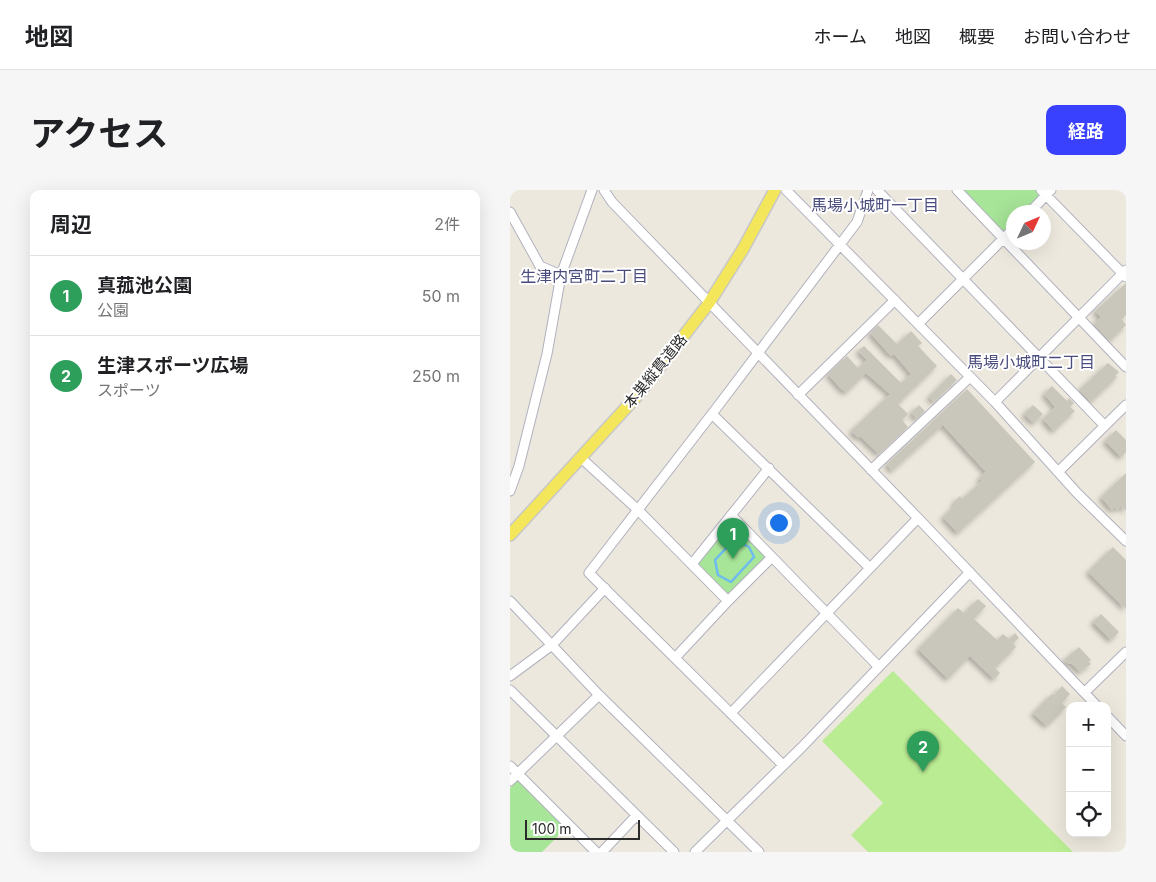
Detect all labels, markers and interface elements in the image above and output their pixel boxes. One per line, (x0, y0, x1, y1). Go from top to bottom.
text: 地図 (25, 22, 73, 51)
text: ホーム (814, 26, 867, 47)
text: 地図 (895, 26, 931, 47)
text: 概要 (959, 26, 995, 47)
text: お問い合わせ (1023, 26, 1131, 47)
button: 経路 (1046, 105, 1126, 155)
text: アクセス (30, 112, 168, 154)
district label: 馬場小城町一丁目 (811, 195, 939, 215)
north arrow (1006, 205, 1051, 250)
text: 周辺 (50, 212, 92, 237)
text: 2件 (434, 214, 460, 234)
district label: 生津内宮町二丁目 (520, 266, 648, 286)
text: 真菰池公園 (97, 274, 192, 297)
text: 1 (63, 286, 69, 306)
text: 50 m (422, 286, 460, 306)
text: 公園 (97, 300, 129, 320)
street label: 本巣縦貫道路 (619, 330, 691, 412)
district label: 馬場小城町二丁目 (967, 352, 1095, 372)
text: 生津スポーツ広場 (97, 354, 249, 377)
text: 2 (61, 366, 71, 386)
text: 250 m (412, 366, 460, 386)
text: スポーツ (97, 380, 161, 400)
your location (766, 510, 792, 536)
pin: 1 (717, 518, 749, 559)
map controls (1066, 702, 1111, 837)
button: + (1066, 702, 1111, 747)
pin: 2 (907, 731, 939, 772)
button: − (1066, 747, 1111, 792)
button: locate (1066, 792, 1111, 837)
scale bar (525, 817, 640, 840)
text: 100 m (532, 820, 572, 837)

